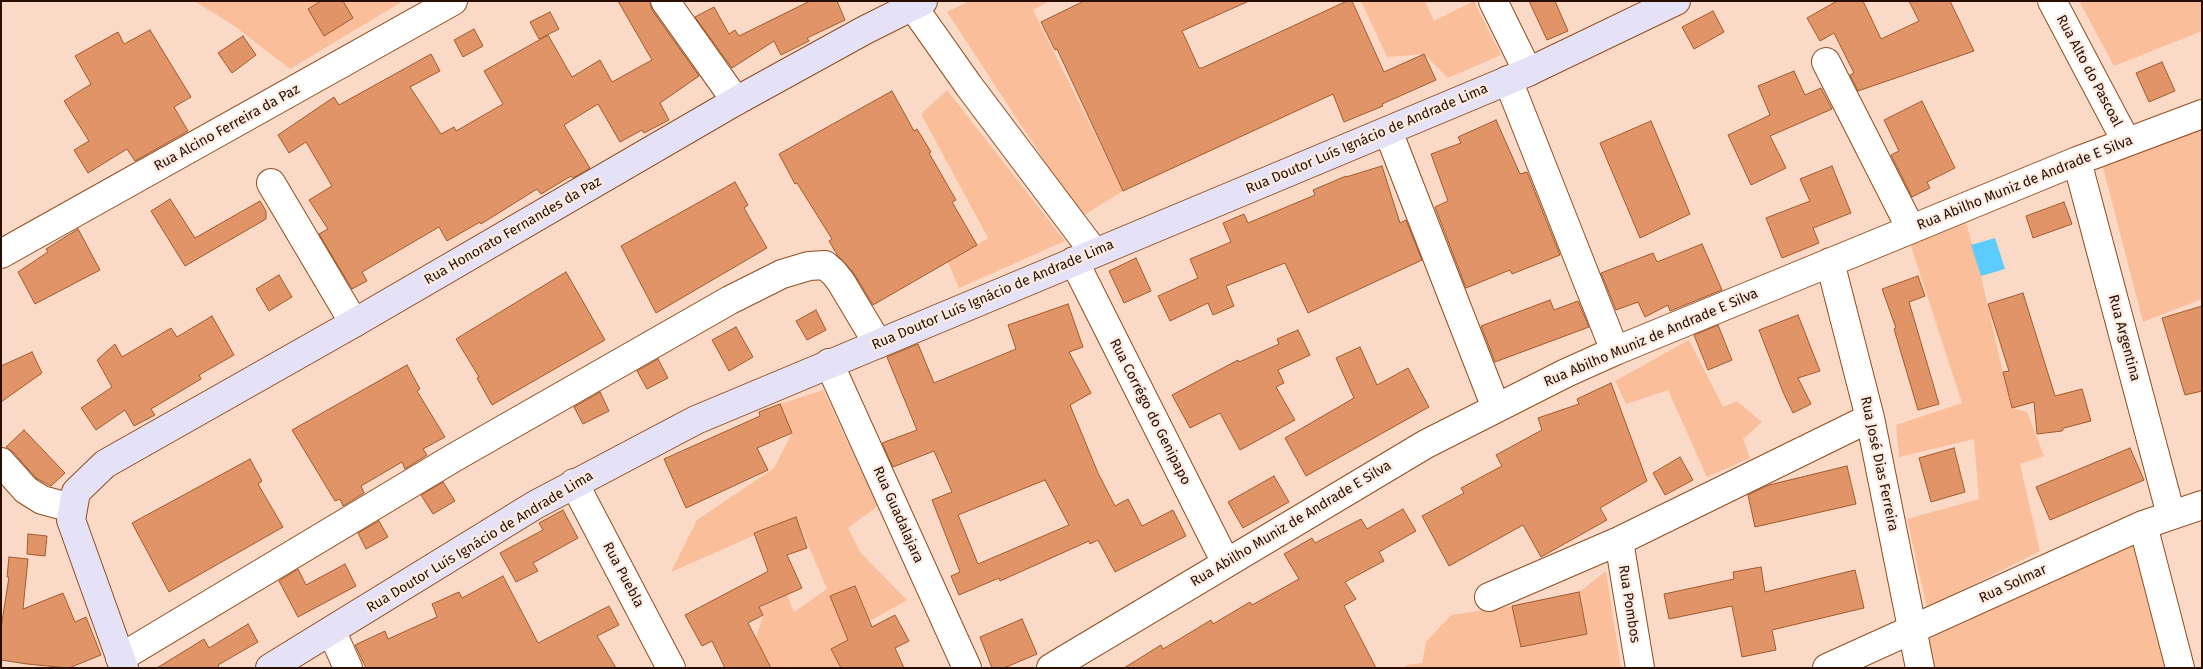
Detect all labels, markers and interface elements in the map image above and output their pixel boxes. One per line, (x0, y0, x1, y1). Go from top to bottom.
street label: Rua Alto do Pascoal (2052, 12, 2126, 130)
street label: Rua Doutor Luís Ignácio de Andrade Lima (1243, 80, 1491, 198)
street label: Rua Alcino Ferreira da Paz (151, 81, 303, 175)
street label: Rua Abilho Muniz de Andrade E Silva (1915, 132, 2135, 234)
street label: Rua Honorato Fernandes da Paz (421, 173, 605, 289)
street label: Rua Doutor Luís Ignácio de Andrade Lima (869, 236, 1117, 354)
street label: Rua Abilho Muniz de Andrade E Silva (1541, 285, 1761, 391)
street label: Rua Argentina (2104, 293, 2144, 383)
street label: Rua Corrégo do Genipapo (1106, 336, 1194, 488)
street label: Rua José Dias Ferreira (1856, 395, 1902, 533)
street label: Rua Abilho Muniz de Andrade E Silva (1188, 457, 1394, 591)
street label: Rua Guadalajara (869, 464, 927, 566)
street label: Rua Doutor Luís Ignácio de Andrade Lima (364, 467, 596, 617)
street label: Rua Puebla (599, 540, 647, 610)
street label: Rua Solmar (1976, 561, 2050, 607)
street label: Rua Pombos (1615, 564, 1643, 644)

